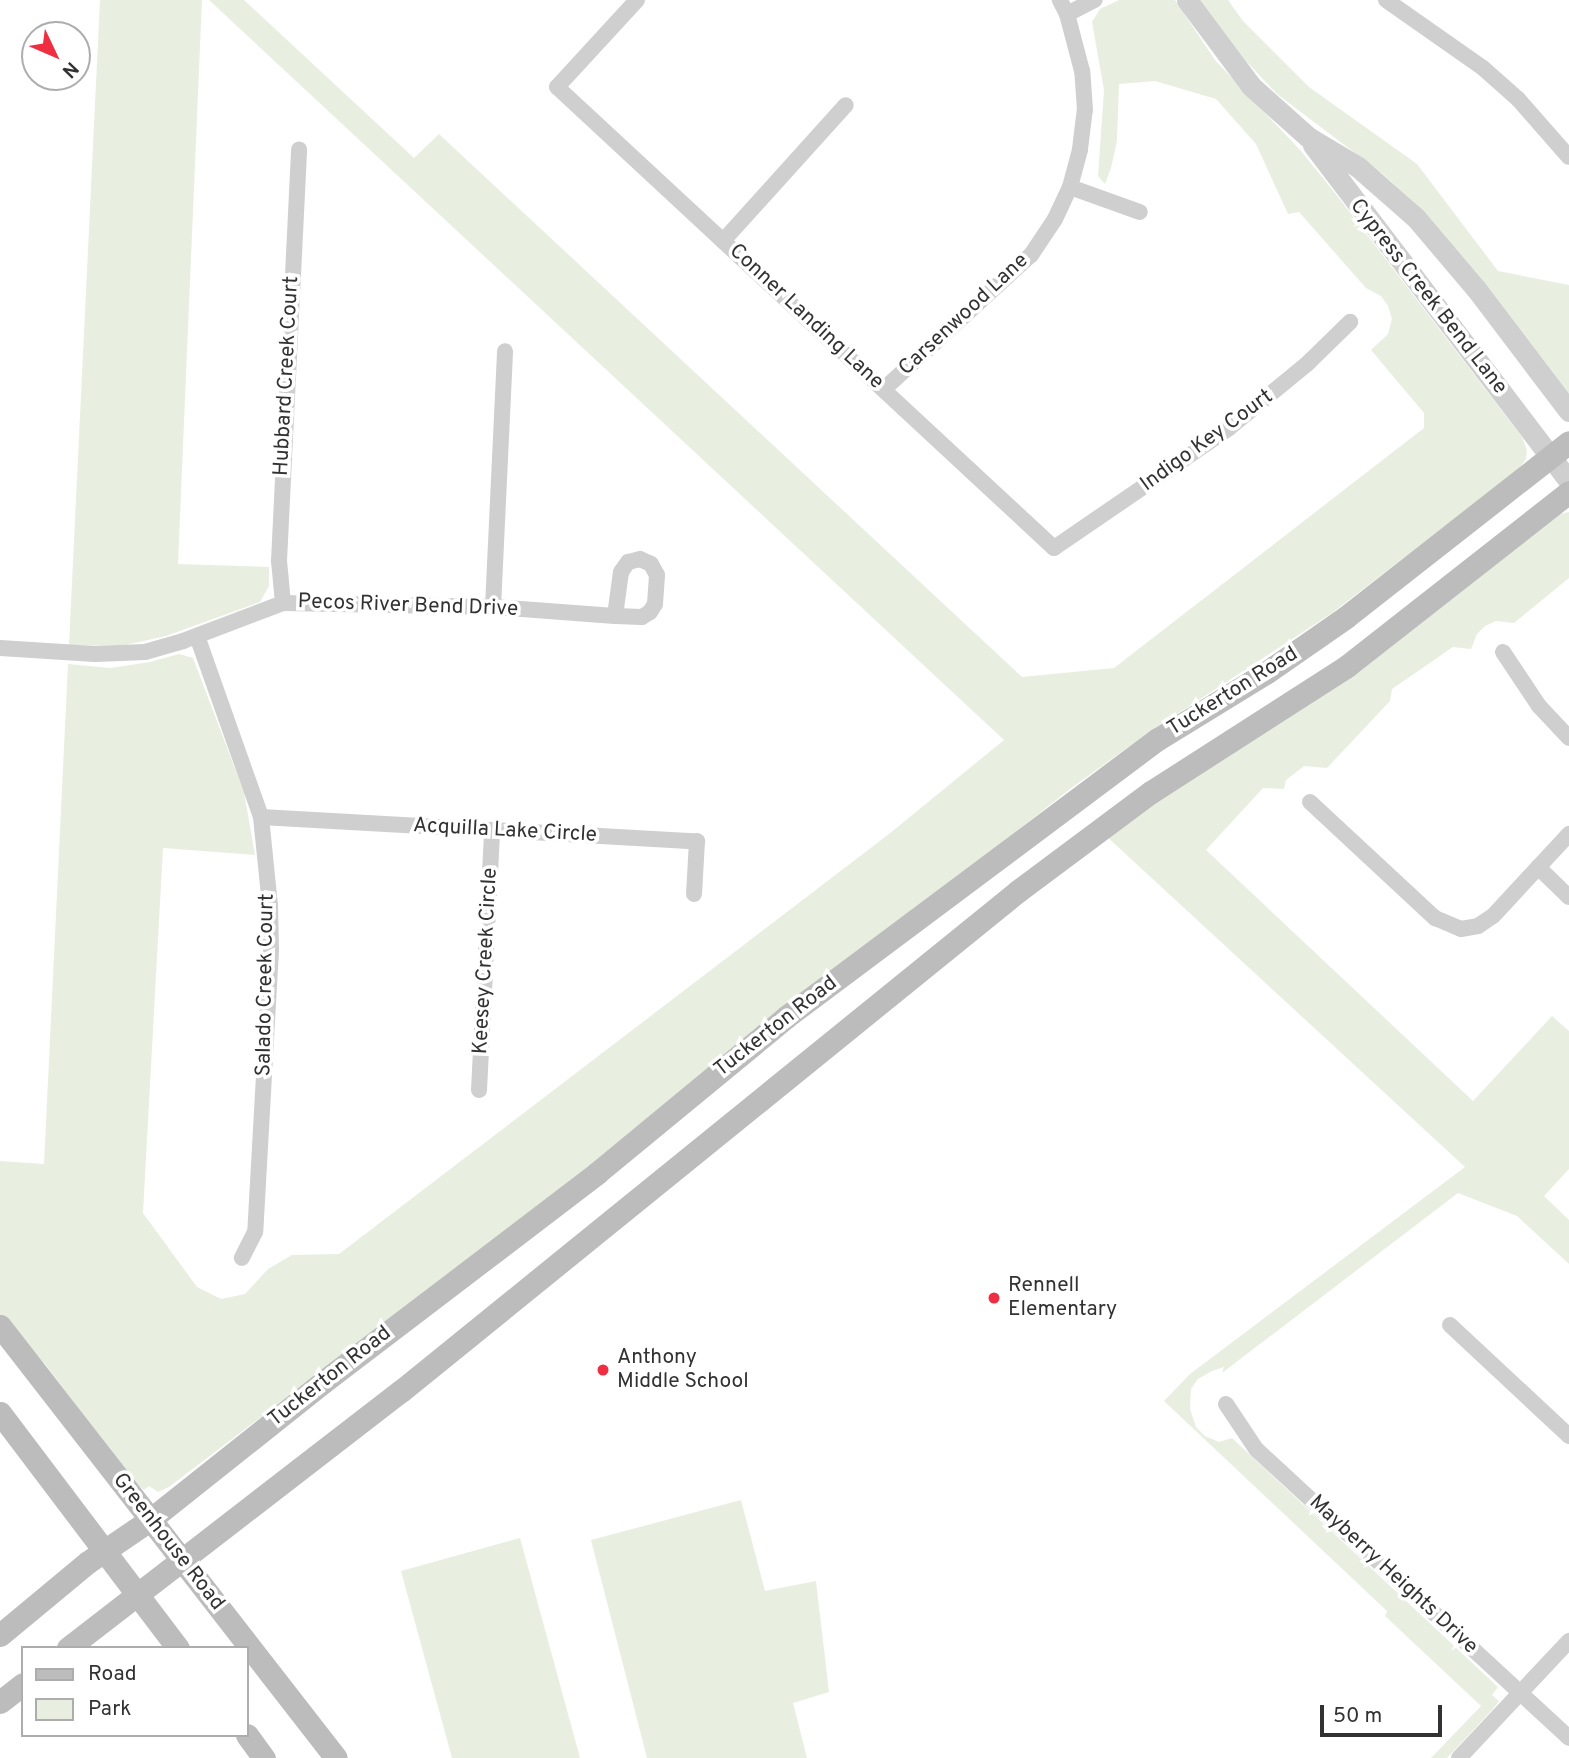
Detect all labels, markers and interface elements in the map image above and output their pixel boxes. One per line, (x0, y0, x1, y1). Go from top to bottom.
north arrow (21, 21, 91, 91)
text: N (56, 56, 83, 82)
street label: Cypress Creek Bend Lane (1344, 194, 1512, 400)
street label: Conner Landing Lane (724, 239, 888, 395)
street label: Carsenwood Lane (894, 249, 1034, 381)
street label: Hubbard Creek Court (269, 275, 305, 477)
street label: Indigo Key Court (1136, 384, 1278, 498)
street label: Pecos River Bend Drive (297, 590, 519, 622)
street label: Tuckerton Road (1163, 642, 1303, 742)
street label: Acquilla Lake Circle (412, 814, 598, 848)
street label: Keesey Creek Circle (469, 867, 503, 1055)
street label: Salado Creek Court (252, 893, 280, 1077)
street label: Tuckerton Road (710, 971, 842, 1083)
place label: Rennell Elementary (1008, 1273, 1117, 1323)
marker: Rennell Elementary (986, 1290, 1002, 1306)
street label: Tuckerton Road (264, 1321, 396, 1433)
place label: Anthony Middle School (617, 1345, 749, 1395)
marker: Anthony Middle School (595, 1362, 611, 1378)
street label: Greenhouse Road (107, 1468, 229, 1616)
street label: Mayberry Heights Drive (1303, 1490, 1483, 1660)
legend (21, 1646, 248, 1737)
text: Road (88, 1661, 137, 1688)
scale bar (1324, 1692, 1446, 1736)
text: Park (88, 1696, 131, 1723)
text: 50 m (1333, 1703, 1382, 1730)

